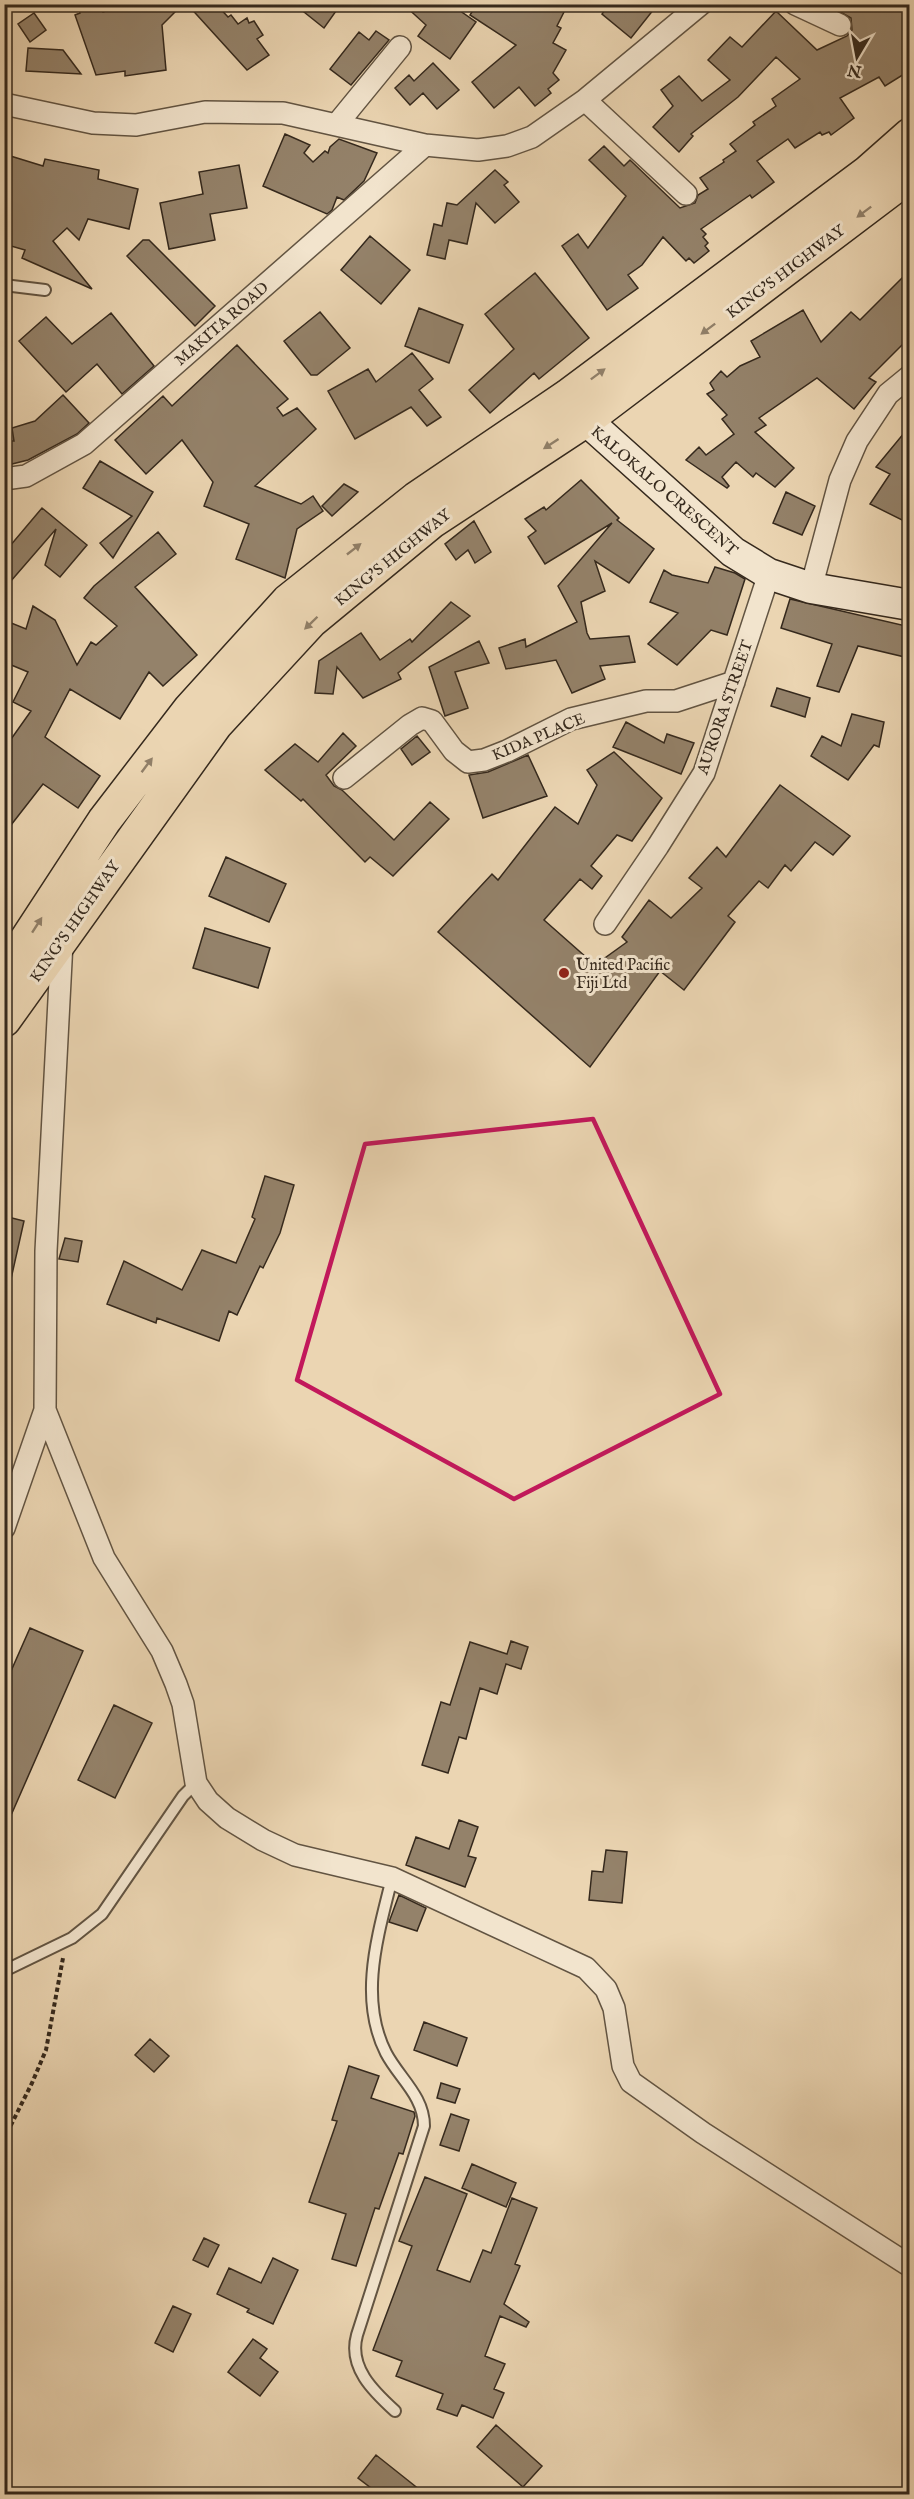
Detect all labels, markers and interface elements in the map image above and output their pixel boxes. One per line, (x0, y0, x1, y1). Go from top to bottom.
north arrow (827, 27, 887, 87)
text: N (846, 59, 864, 81)
one-way arrow (856, 205, 872, 218)
street label: KING'S HIGHWAY (723, 221, 850, 324)
street label: MAKITA ROAD (171, 278, 274, 371)
one-way arrow (701, 323, 717, 335)
one-way arrow (590, 369, 605, 381)
street label: KALOKALO CRESCENT (586, 422, 742, 561)
one-way arrow (542, 438, 559, 449)
street label: KING'S HIGHWAY (331, 505, 456, 612)
one-way arrow (346, 543, 361, 555)
one-way arrow (303, 616, 318, 630)
street label: AURORA STREET (693, 638, 758, 778)
street label: KIDA PLACE (489, 709, 588, 766)
one-way arrow (141, 757, 153, 772)
street label: KING'S HIGHWAY (26, 857, 126, 987)
one-way arrow (31, 917, 42, 933)
place label: United Pacific Fiji Ltd (576, 956, 670, 994)
marker: United Pacific Fiji Ltd (557, 966, 571, 980)

